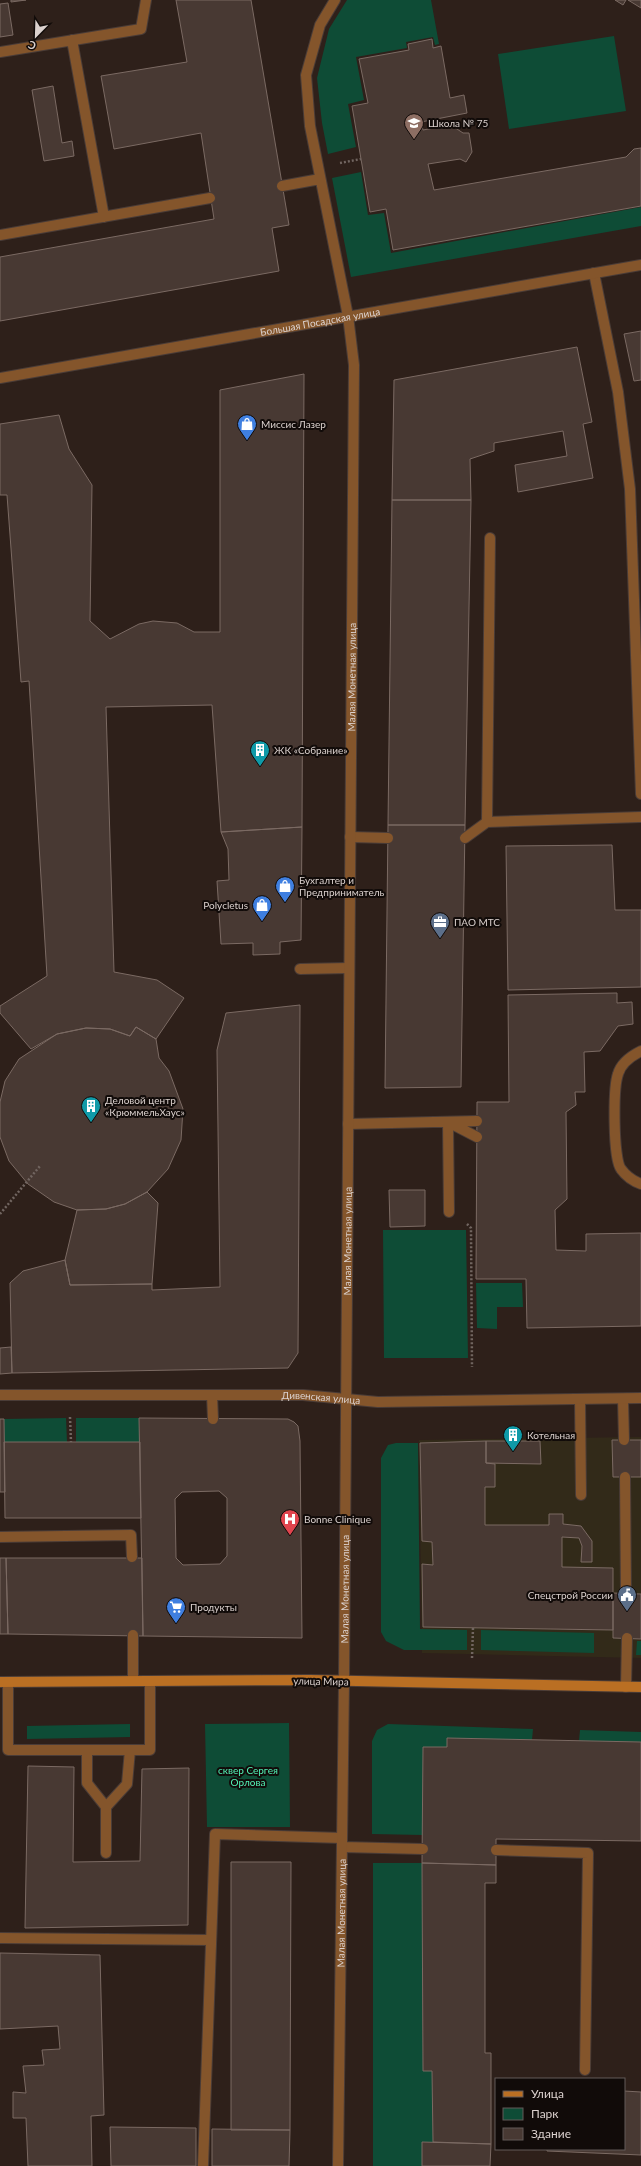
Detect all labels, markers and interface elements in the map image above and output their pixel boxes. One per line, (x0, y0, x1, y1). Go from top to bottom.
north arrow (16, 16, 56, 56)
text: С (25, 38, 38, 53)
school or university icon: Школа № 75 (403, 112, 425, 140)
place label: Школа № 75 (428, 117, 489, 129)
street label: Большая Посадская улица (259, 305, 381, 338)
shop icon: Миссис Лазер (236, 413, 258, 441)
place label: Миссис Лазер (261, 418, 326, 430)
street label: Малая Монетная улица (345, 623, 358, 731)
building icon: ЖК «Собрание» (249, 739, 271, 767)
place label: ЖК «Собрание» (274, 744, 348, 756)
place label: Бухгалтер и Предприниматель (299, 874, 385, 898)
shop icon: Бухгалтер и Предприниматель (274, 875, 296, 903)
shop icon: Polycletus (251, 894, 273, 922)
place label: Polycletus (203, 899, 248, 911)
office icon: ПАО МТС (429, 911, 451, 939)
place label: ПАО МТС (454, 916, 500, 928)
place label: Деловой центр «КрюммельХаус» (105, 1094, 185, 1118)
building icon: Деловой центр «КрюммельХаус» (80, 1095, 102, 1123)
street label: Малая Монетная улица (341, 1187, 354, 1295)
street label: Дивенская улица (281, 1389, 361, 1406)
building icon: Котельная (502, 1424, 524, 1452)
place label: Котельная (527, 1429, 575, 1441)
hospital icon: Bonne Clinique (279, 1508, 301, 1536)
place label: Bonne Clinique (304, 1513, 371, 1525)
street label: Малая Монетная улица (338, 1535, 351, 1643)
public building icon: Спецстрой России (616, 1584, 638, 1612)
place label: Спецстрой России (528, 1589, 613, 1601)
supermarket icon: Продукты (165, 1596, 187, 1624)
place label: Продукты (190, 1601, 237, 1613)
street label: улица Мира (293, 1675, 349, 1687)
park label: сквер Сергея Орлова (218, 1764, 278, 1788)
street label: Малая Монетная улица (334, 1859, 348, 1967)
legend (495, 2078, 625, 2150)
text: Улица (531, 2086, 564, 2101)
text: Парк (531, 2106, 559, 2121)
text: Здание (531, 2126, 571, 2141)

